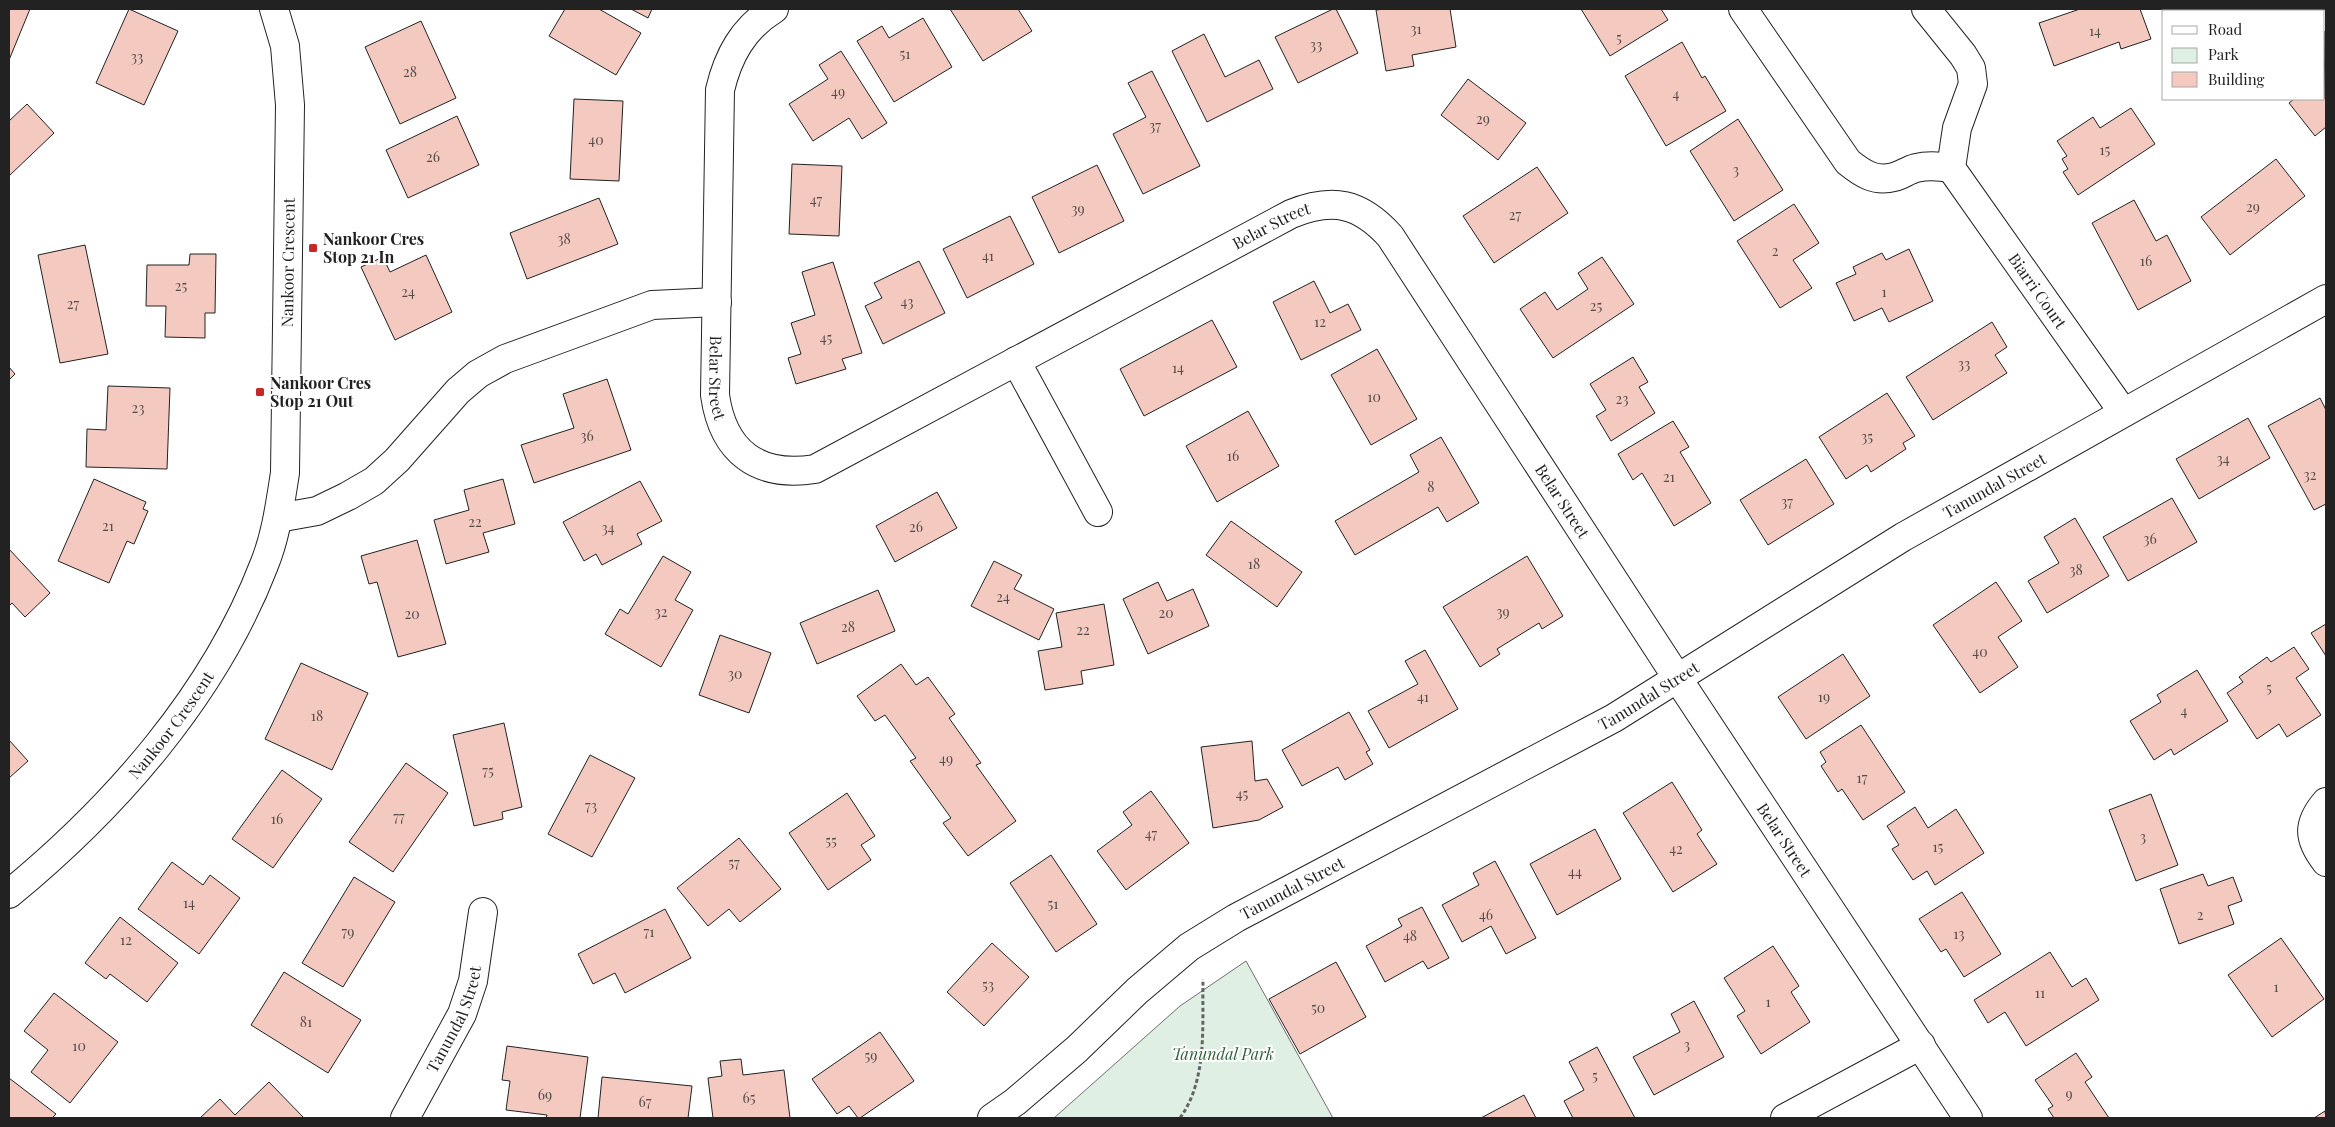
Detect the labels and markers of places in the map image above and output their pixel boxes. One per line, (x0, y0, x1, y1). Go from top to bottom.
place label: Nankoor Cres Stop 21 In (323, 228, 424, 267)
marker: Nankoor Cres Stop 21 In (307, 242, 319, 254)
place label: Nankoor Cres Stop 21 Out (270, 372, 371, 411)
marker: Nankoor Cres Stop 21 Out (254, 386, 266, 398)

